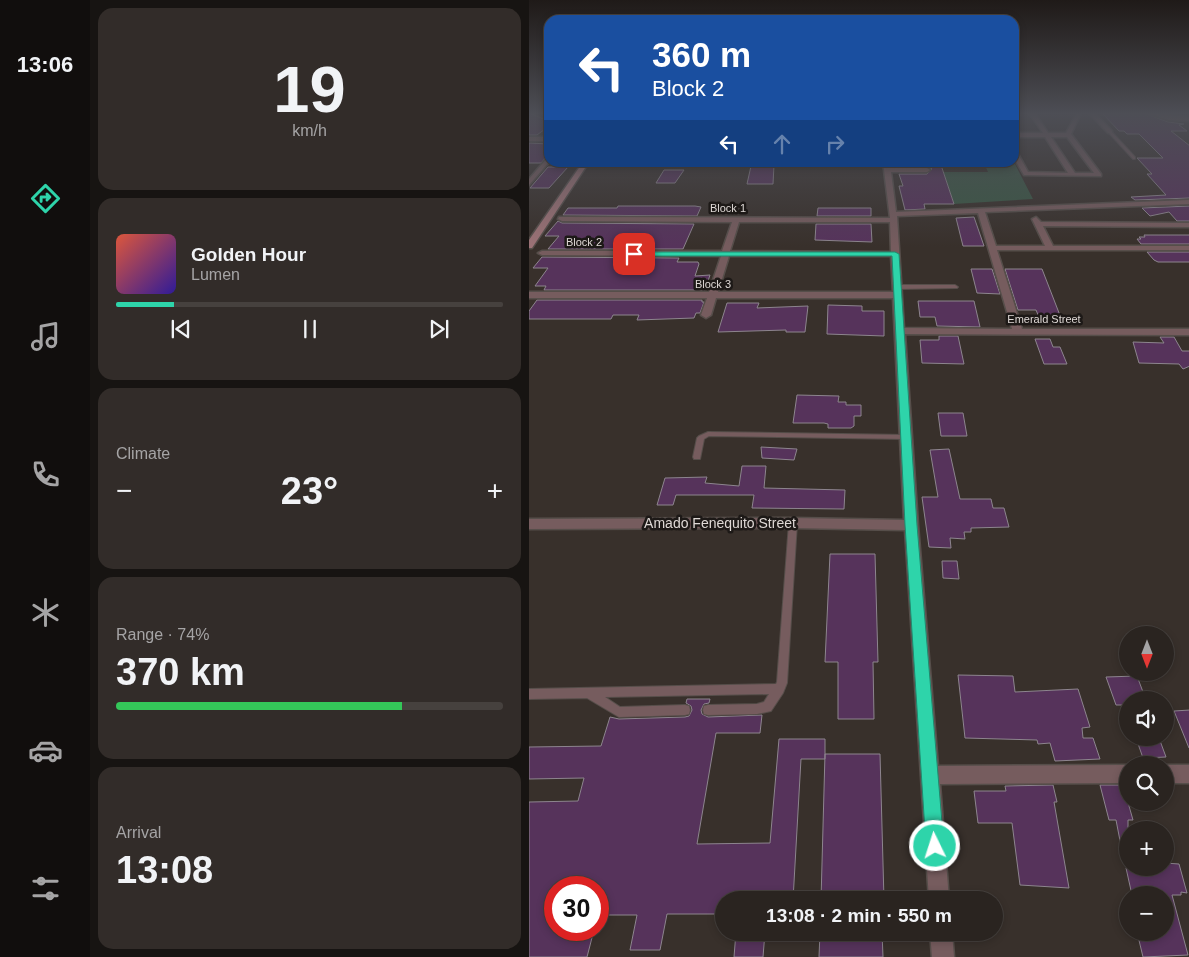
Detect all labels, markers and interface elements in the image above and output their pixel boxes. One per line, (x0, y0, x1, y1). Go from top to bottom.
icon: left (569, 35, 634, 100)
text: 360 m (652, 35, 751, 74)
text: 13:06 (17, 52, 73, 77)
text: 19 (273, 53, 346, 126)
text: Block 2 (652, 76, 724, 101)
text: km/h (292, 122, 327, 139)
icon: left (715, 130, 743, 158)
icon: ahead (768, 130, 796, 158)
icon: right (821, 130, 849, 158)
icon: directions (28, 181, 63, 216)
street label: Block 1 (710, 202, 746, 214)
pin (613, 233, 655, 275)
street label: Block 2 (566, 236, 602, 248)
icon: arrive (620, 240, 648, 268)
text: Golden Hour (191, 244, 306, 265)
text: Lumen (191, 266, 240, 283)
street label: Block 3 (695, 278, 731, 290)
street label: Emerald Street (1007, 313, 1081, 325)
icon: previous (167, 315, 195, 343)
icon: pause (296, 315, 324, 343)
icon: next (425, 315, 453, 343)
icon: music (28, 319, 63, 354)
text: Climate (116, 445, 170, 462)
icon: phone (28, 457, 63, 492)
text: 23° (281, 470, 338, 512)
text: − (116, 475, 132, 506)
text: + (487, 475, 503, 506)
street label: Amado Fenequito Street (644, 515, 796, 531)
icon: climate (28, 595, 63, 630)
text: Range · 74% (116, 626, 209, 643)
north arrow (1119, 626, 1174, 681)
map controls (1119, 626, 1174, 941)
text: 370 km (116, 651, 245, 693)
button: sound (1119, 691, 1174, 746)
icon: car (28, 733, 63, 768)
button: search (1119, 756, 1174, 811)
position arrow (908, 819, 960, 871)
button: + (1119, 821, 1174, 876)
text: Arrival (116, 824, 161, 841)
text: 13:08 (116, 849, 213, 891)
icon: filters (28, 871, 63, 906)
speed limit sign: 30 (544, 876, 609, 941)
button: − (1119, 886, 1174, 941)
text: 13:08 · 2 min · 550 m (766, 905, 952, 926)

